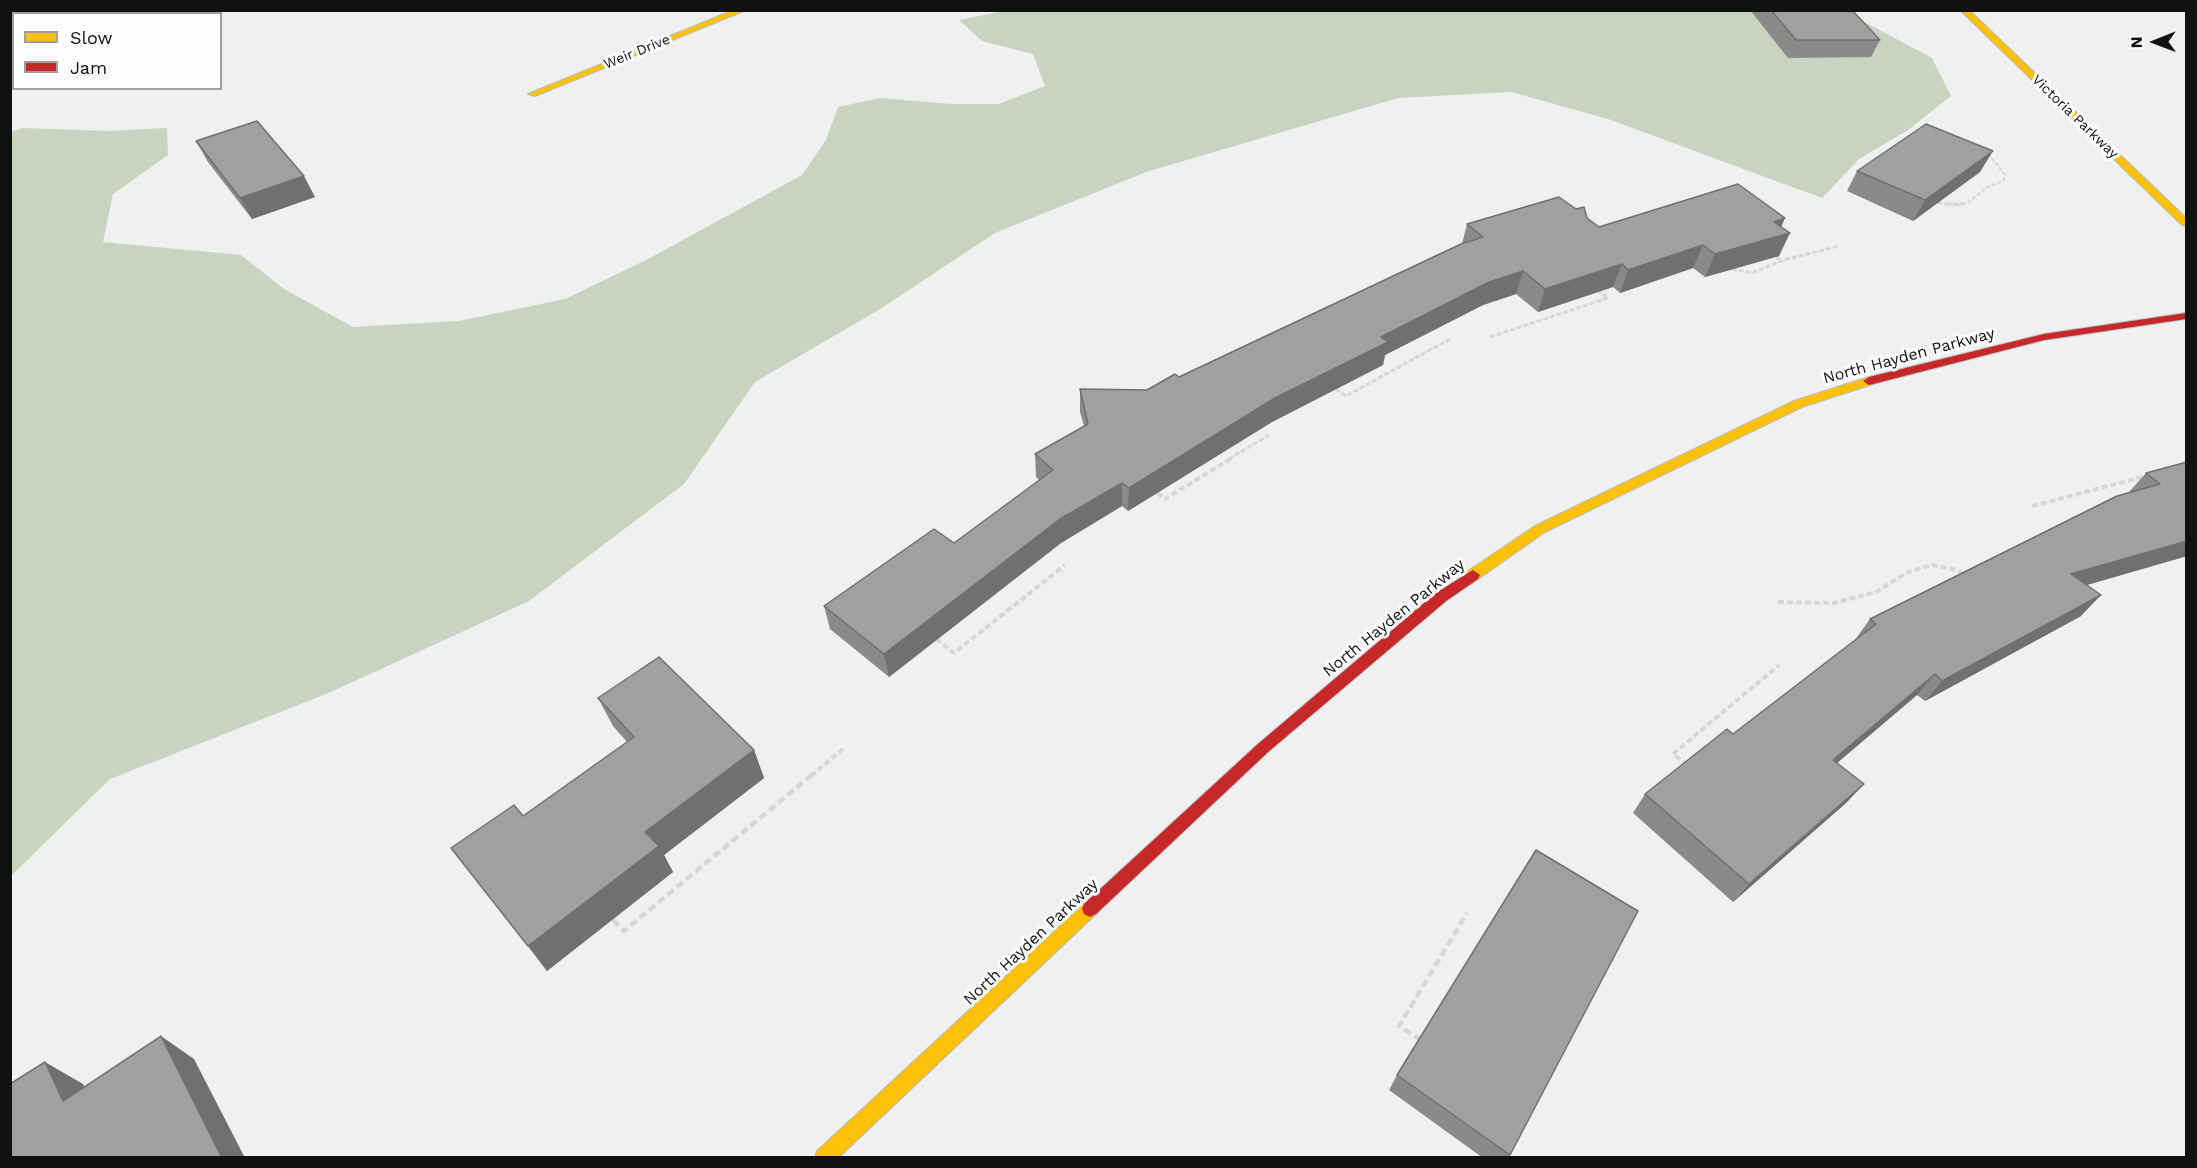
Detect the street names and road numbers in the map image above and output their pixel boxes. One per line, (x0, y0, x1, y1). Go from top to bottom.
street label: Weir Drive (601, 31, 673, 73)
street label: Victoria Parkway (2028, 72, 2122, 162)
street label: North Hayden Parkway (1821, 324, 1997, 388)
street label: North Hayden Parkway (1319, 555, 1469, 681)
street label: North Hayden Parkway (960, 875, 1102, 1009)

